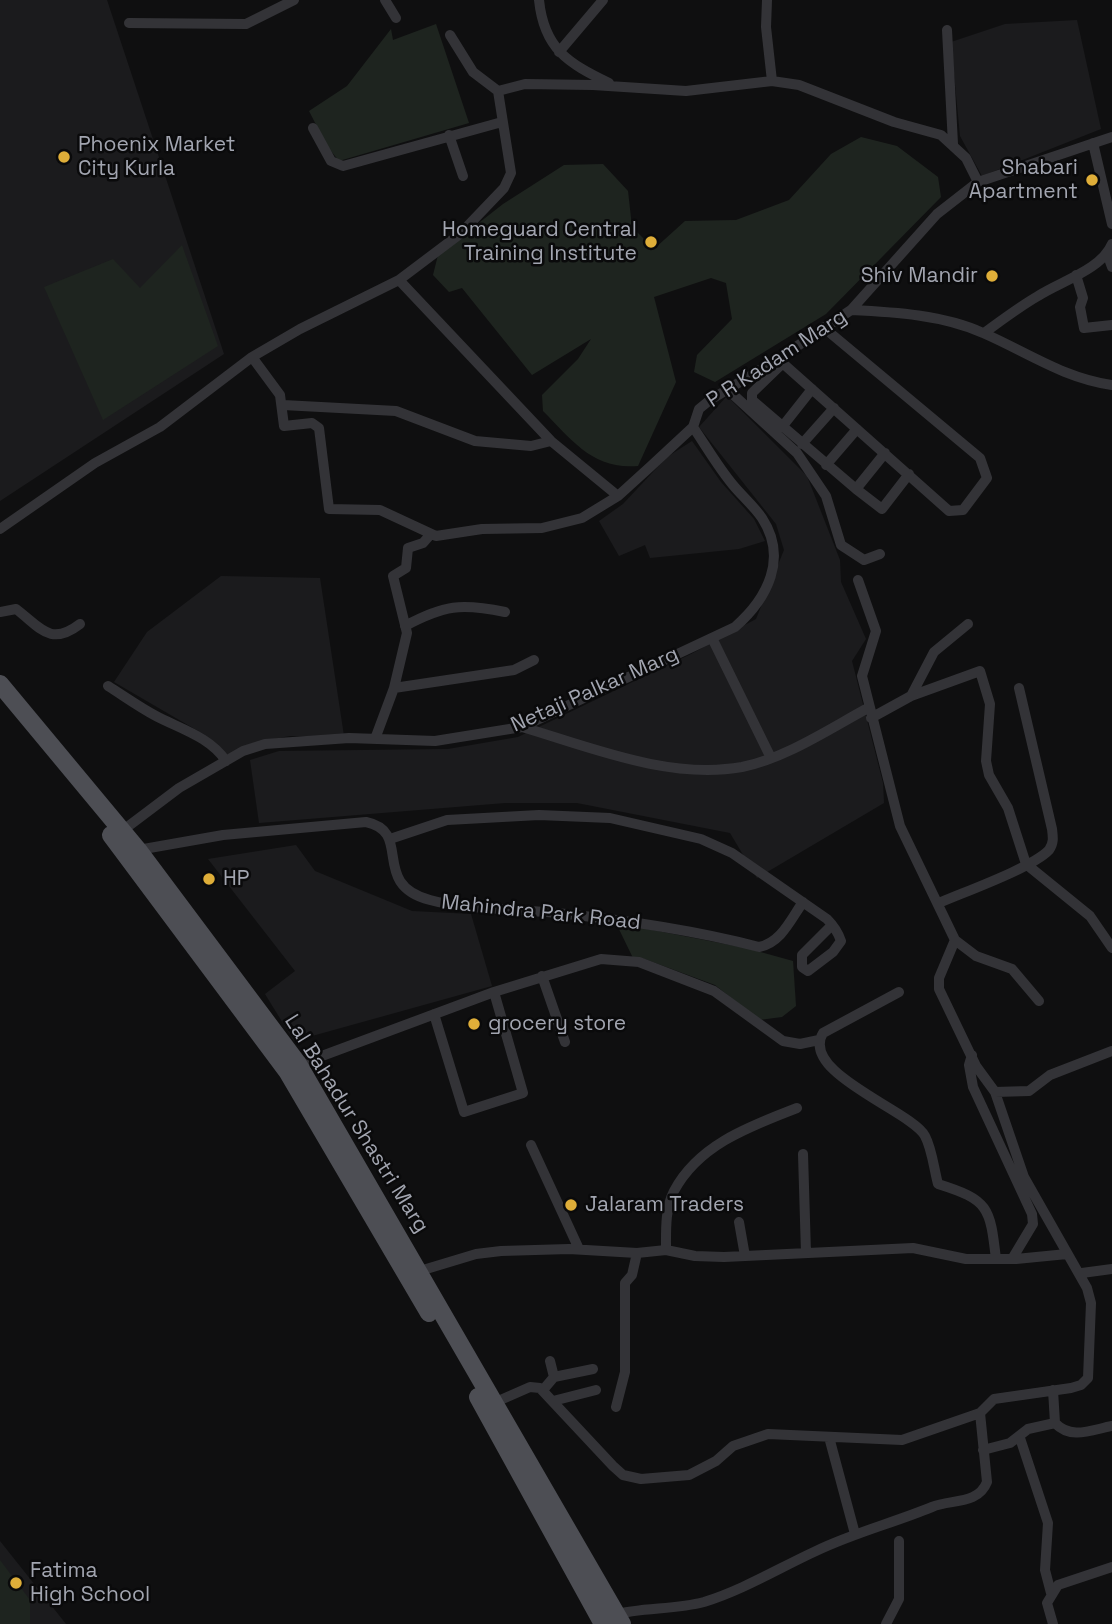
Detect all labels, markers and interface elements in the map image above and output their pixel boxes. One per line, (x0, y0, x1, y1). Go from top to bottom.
place label: Phoenix Market City Kurla (78, 132, 235, 182)
marker: Phoenix Market City Kurla (56, 149, 72, 165)
place label: Shabari Apartment (969, 155, 1078, 205)
marker: Shabari Apartment (1084, 172, 1100, 188)
place label: Homeguard Central Training Institute (442, 217, 637, 267)
marker: Homeguard Central Training Institute (643, 234, 659, 250)
place label: Shiv Mandir (861, 263, 978, 289)
marker: Shiv Mandir (984, 268, 1000, 284)
street label: P R Kadam Marg (702, 304, 852, 414)
street label: Netaji Palkar Marg (507, 642, 683, 738)
place label: HP (223, 866, 249, 892)
marker: HP (201, 871, 217, 887)
street label: Mahindra Park Road (440, 890, 642, 936)
street label: Lal Bahadur Shastri Marg (278, 1010, 434, 1238)
place label: grocery store (488, 1011, 626, 1037)
marker: grocery store (466, 1016, 482, 1032)
place label: Jalaram Traders (585, 1192, 744, 1218)
marker: Jalaram Traders (563, 1197, 579, 1213)
place label: Fatima High School (30, 1558, 150, 1608)
marker: Fatima High School (8, 1575, 24, 1591)

